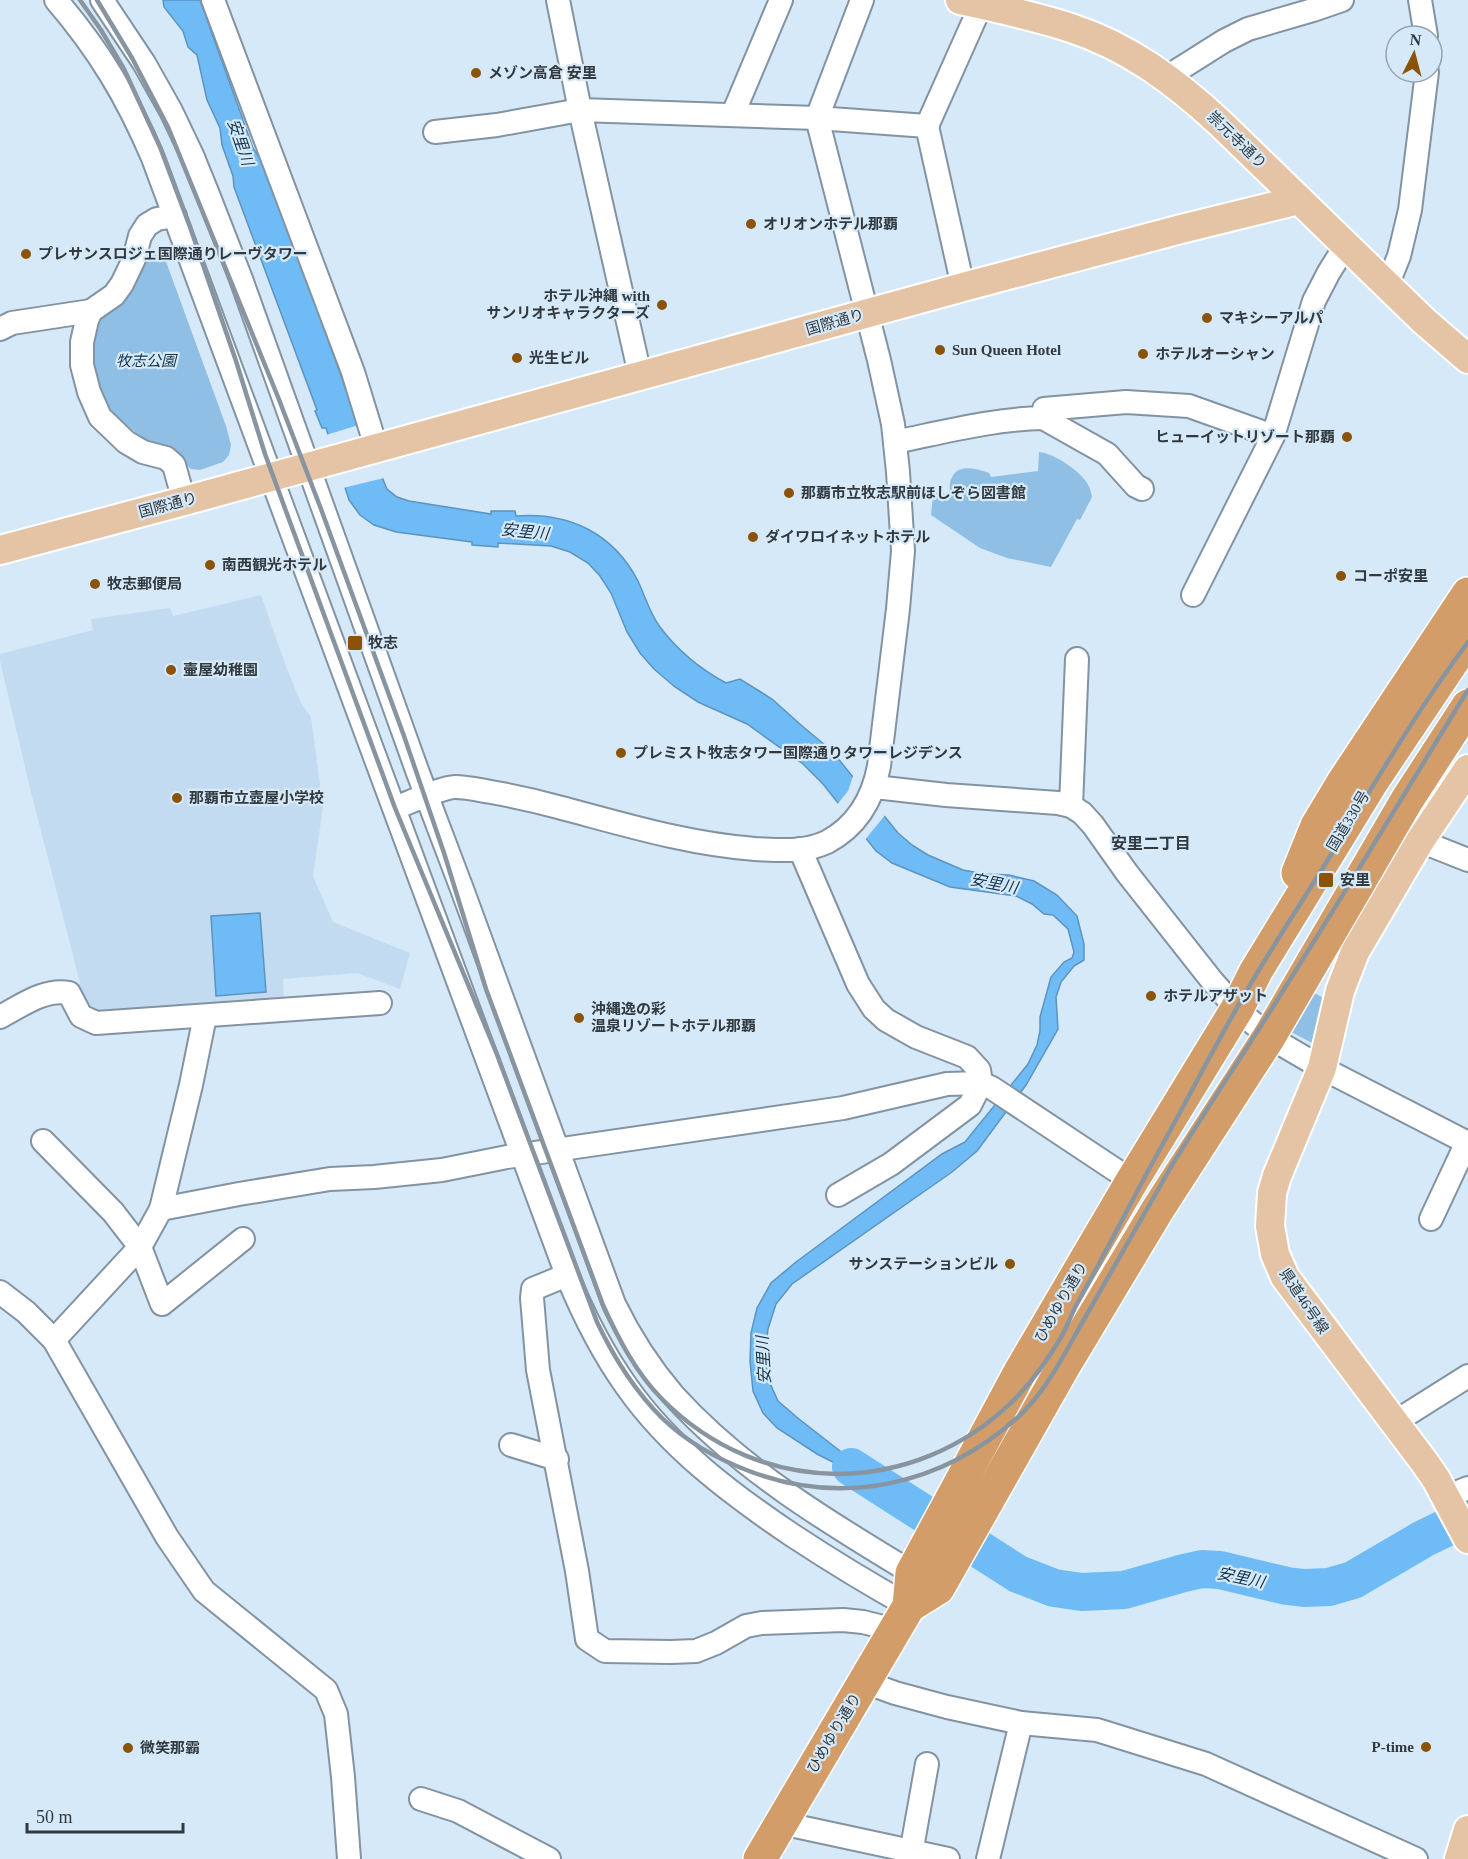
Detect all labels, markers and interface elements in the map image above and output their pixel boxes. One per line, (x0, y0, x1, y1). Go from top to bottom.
north arrow (1384, 24, 1444, 84)
text: N (1409, 31, 1423, 49)
place label: メゾン高倉 安里 (488, 65, 597, 81)
marker: メゾン高倉 安里 (469, 66, 483, 80)
street label: 崇元寺通り (1204, 108, 1270, 172)
water label: 安里川 (225, 117, 257, 170)
place label: オリオンホテル那覇 (763, 216, 898, 232)
marker: オリオンホテル那覇 (744, 217, 758, 231)
place label: プレサンスロジェ国際通りレーヴタワー (38, 246, 308, 262)
marker: プレサンスロジェ国際通りレーヴタワー (19, 247, 33, 261)
place label: ホテル沖縄 with サンリオキャラクターズ (486, 287, 651, 321)
marker: ホテル沖縄 with サンリオキャラクターズ (655, 298, 669, 312)
street label: 国際通り (804, 306, 866, 338)
place label: マキシーアルパ (1219, 310, 1323, 326)
marker: マキシーアルパ (1200, 311, 1214, 325)
place label: Sun Queen Hotel (952, 342, 1061, 358)
marker: Sun Queen Hotel (933, 343, 947, 357)
place label: ホテルオーシャン (1155, 346, 1275, 362)
marker: ホテルオーシャン (1136, 347, 1150, 361)
place label: 光生ビル (529, 350, 589, 366)
marker: 光生ビル (510, 351, 524, 365)
park label: 牧志公園 (116, 353, 178, 369)
place label: ヒューイットリゾート那覇 (1155, 429, 1335, 445)
marker: ヒューイットリゾート那覇 (1340, 430, 1354, 444)
place label: 那覇市立牧志駅前ほしぞら図書館 (801, 484, 1026, 501)
marker: 那覇市立牧志駅前ほしぞら図書館 (782, 486, 796, 500)
street label: 国際通り (137, 490, 199, 520)
water label: 安里川 (500, 521, 552, 543)
place label: ダイワロイネットホテル (765, 529, 930, 545)
marker: ダイワロイネットホテル (746, 530, 760, 544)
place label: 南西観光ホテル (222, 557, 327, 573)
marker: 南西観光ホテル (203, 558, 217, 572)
place label: コーポ安里 (1353, 568, 1428, 584)
marker: コーポ安里 (1334, 569, 1348, 583)
place label: 牧志郵便局 (107, 576, 182, 592)
marker: 牧志郵便局 (88, 577, 102, 591)
marker: 牧志 (346, 634, 364, 652)
place label: 牧志 (368, 635, 398, 651)
place label: 壷屋幼稚園 (183, 662, 258, 678)
marker: 壷屋幼稚園 (164, 663, 178, 677)
place label: プレミスト牧志タワー国際通りタワーレジデンス (633, 745, 963, 761)
marker: プレミスト牧志タワー国際通りタワーレジデンス (614, 746, 628, 760)
street label: 国道330号 (1324, 788, 1372, 854)
place label: 那覇市立壺屋小学校 (189, 790, 324, 806)
marker: 那覇市立壺屋小学校 (170, 791, 184, 805)
district label: 安里二丁目 (1111, 835, 1191, 852)
water label: 安里川 (969, 871, 1021, 897)
marker: 安里 (1317, 871, 1335, 889)
place label: 安里 (1340, 872, 1370, 888)
place label: ホテルアザット (1163, 988, 1268, 1004)
marker: ホテルアザット (1144, 989, 1158, 1003)
place label: 沖縄逸の彩 温泉リゾートホテル那覇 (591, 1000, 756, 1034)
marker: 沖縄逸の彩 温泉リゾートホテル那覇 (572, 1011, 586, 1025)
place label: サンステーションビル (849, 1256, 998, 1272)
marker: サンステーションビル (1003, 1257, 1017, 1271)
street label: ひめゆり通り (1032, 1259, 1090, 1345)
street label: 県道46号線 (1276, 1265, 1332, 1337)
water label: 安里川 (754, 1334, 773, 1384)
water label: 安里川 (1216, 1564, 1268, 1591)
street label: ひめゆり通り (804, 1690, 864, 1776)
place label: P-time (1372, 1739, 1414, 1755)
place label: 微笑那霸 (140, 1740, 200, 1756)
marker: P-time (1419, 1740, 1433, 1754)
marker: 微笑那霸 (121, 1741, 135, 1755)
scale bar (27, 1796, 183, 1834)
text: 50 m (36, 1807, 73, 1827)

